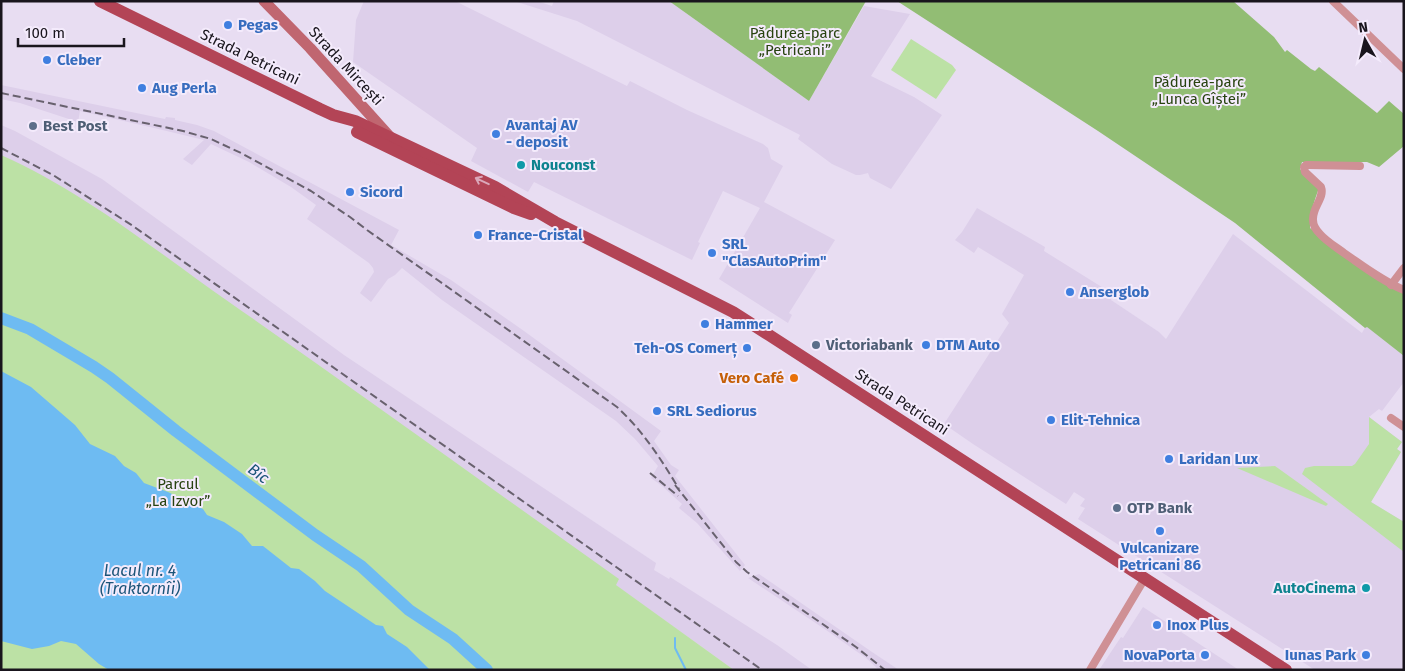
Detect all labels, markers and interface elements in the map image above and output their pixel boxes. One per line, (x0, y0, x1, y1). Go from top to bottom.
scale bar (18, 15, 124, 47)
north arrow (1340, 15, 1390, 65)
place label: Pegas (238, 16, 278, 34)
marker: Pegas (222, 19, 234, 31)
text: N (1357, 19, 1369, 37)
street label: Strada Mircești (304, 23, 387, 110)
text: 100 m (25, 24, 65, 42)
park label: Pădurea-parc „Petricani” (750, 24, 840, 59)
street label: Strada Petricani (197, 25, 303, 89)
place label: Cleber (57, 51, 102, 69)
marker: Cleber (41, 54, 53, 66)
park label: Pădurea-parc „Lunca Gîștei” (1152, 73, 1246, 109)
place label: Aug Perla (151, 79, 217, 97)
marker: Aug Perla (136, 82, 148, 94)
place label: Avantaj AV - deposit (505, 116, 578, 151)
place label: Best Post (43, 117, 108, 135)
marker: Best Post (27, 120, 39, 132)
marker: Avantaj AV - deposit (490, 128, 502, 140)
place label: Nouconst (531, 156, 596, 174)
marker: Nouconst (515, 159, 527, 171)
one-way arrow (475, 176, 490, 186)
place label: Sicord (360, 183, 403, 201)
marker: Sicord (344, 186, 356, 198)
place label: France-Cristal (488, 226, 583, 244)
marker: France-Cristal (472, 229, 484, 241)
place label: SRL "ClasAutoPrim" (722, 235, 827, 270)
marker: SRL "ClasAutoPrim" (706, 247, 718, 259)
place label: Anserglob (1079, 283, 1149, 301)
marker: Anserglob (1064, 286, 1076, 298)
place label: Hammer (715, 315, 774, 333)
marker: Hammer (699, 318, 711, 330)
place label: Victoriabank (825, 336, 913, 354)
place label: DTM Auto (936, 336, 1000, 354)
place label: Teh-OS Comerț (634, 339, 737, 358)
marker: Victoriabank (810, 339, 822, 351)
marker: DTM Auto (920, 339, 932, 351)
marker: Teh-OS Comerț (741, 342, 753, 354)
street label: Strada Petricani (852, 365, 952, 439)
place label: Vero Café (718, 369, 784, 387)
marker: Vero Café (788, 372, 800, 384)
place label: SRL Sediorus (667, 402, 757, 420)
marker: SRL Sediorus (651, 405, 663, 417)
place label: Elit-Tehnica (1061, 411, 1140, 429)
marker: Elit-Tehnica (1045, 414, 1057, 426)
place label: Laridan Lux (1179, 450, 1258, 468)
marker: Laridan Lux (1163, 453, 1175, 465)
water label: Bîc (244, 459, 273, 488)
park label: Parcul „La Izvor” (146, 475, 210, 510)
place label: OTP Bank (1127, 499, 1193, 517)
marker: OTP Bank (1111, 502, 1123, 514)
marker: Vulcanizare Petricani 86 (1154, 525, 1166, 537)
place label: Vulcanizare Petricani 86 (1119, 539, 1201, 574)
water label: Lacul nr. 4 (Traktornîi) (100, 561, 180, 598)
place label: AutoCinema (1273, 579, 1356, 597)
marker: AutoCinema (1360, 582, 1372, 594)
place label: Inox Plus (1167, 616, 1229, 634)
marker: Inox Plus (1151, 619, 1163, 631)
place label: NovaPorta (1124, 646, 1195, 664)
place label: Iunas Park (1285, 646, 1357, 664)
marker: NovaPorta (1199, 649, 1211, 661)
marker: Iunas Park (1360, 649, 1372, 661)

